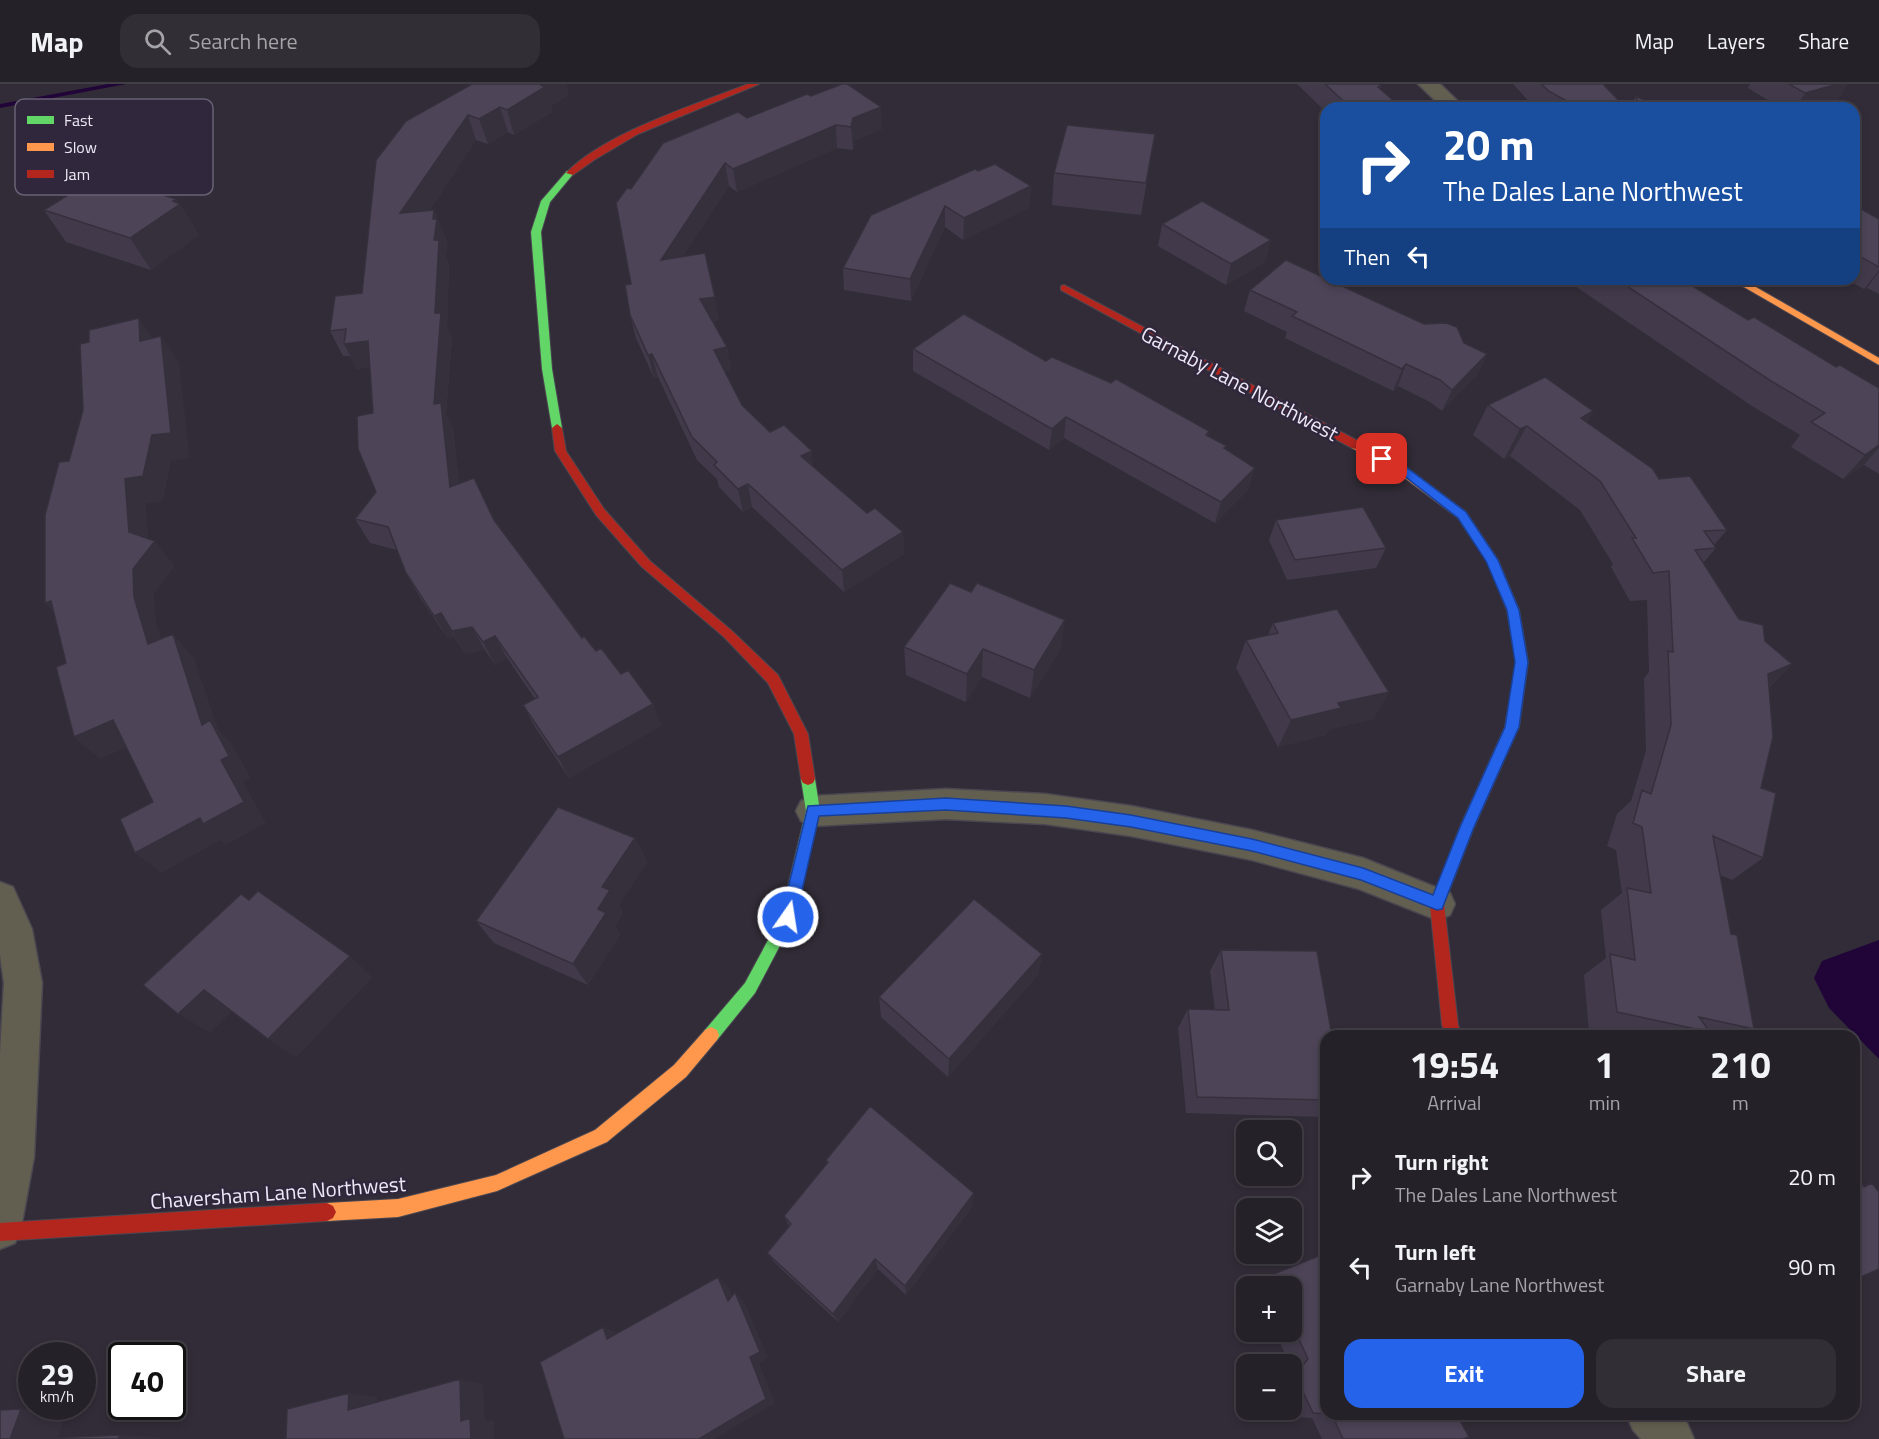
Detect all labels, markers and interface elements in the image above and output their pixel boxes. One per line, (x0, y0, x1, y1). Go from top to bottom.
search box (120, 14, 540, 68)
text: Map (30, 20, 84, 63)
text: Search here (189, 24, 298, 58)
icon: search (141, 25, 174, 58)
text: Map (1635, 25, 1674, 57)
text: Layers (1707, 25, 1765, 57)
text: Share (1798, 25, 1849, 57)
legend (15, 99, 213, 195)
text: Fast (64, 108, 93, 132)
text: 20 m (1443, 112, 1535, 176)
icon: right (1344, 126, 1422, 204)
text: Slow (64, 135, 97, 159)
text: Jam (64, 162, 90, 186)
text: The Dales Lane Northwest (1443, 170, 1743, 211)
text: Then (1344, 240, 1390, 274)
icon: left (1402, 240, 1435, 273)
street label: Garnaby Lane Northwest (1135, 317, 1345, 449)
pin (1356, 433, 1407, 484)
icon: arrive (1365, 442, 1398, 475)
position arrow (756, 885, 820, 949)
text: 19:54 (1409, 1037, 1499, 1092)
text: 1 (1595, 1037, 1615, 1092)
text: 210 (1710, 1037, 1771, 1092)
text: Arrival (1427, 1087, 1482, 1118)
text: min (1589, 1087, 1621, 1118)
text: m (1732, 1087, 1749, 1118)
map controls (1236, 1120, 1302, 1420)
button: search (1236, 1120, 1302, 1186)
text: Turn right (1395, 1145, 1489, 1179)
text: 20 m (1788, 1160, 1836, 1194)
icon: right (1344, 1161, 1377, 1194)
street label: Chaversham Lane Northwest (149, 1167, 408, 1217)
text: The Dales Lane Northwest (1395, 1179, 1617, 1210)
button: layers (1236, 1198, 1302, 1264)
text: Turn left (1395, 1235, 1476, 1269)
text: 90 m (1788, 1250, 1836, 1284)
icon: left (1344, 1251, 1377, 1284)
text: Garnaby Lane Northwest (1395, 1269, 1604, 1300)
button: + (1236, 1276, 1302, 1342)
button: Exit (1344, 1339, 1584, 1408)
button: Share (1596, 1339, 1836, 1408)
speed limit sign: 40 (108, 1342, 186, 1420)
text: 29 (40, 1351, 74, 1397)
button: − (1236, 1354, 1302, 1420)
text: km/h (40, 1385, 74, 1408)

